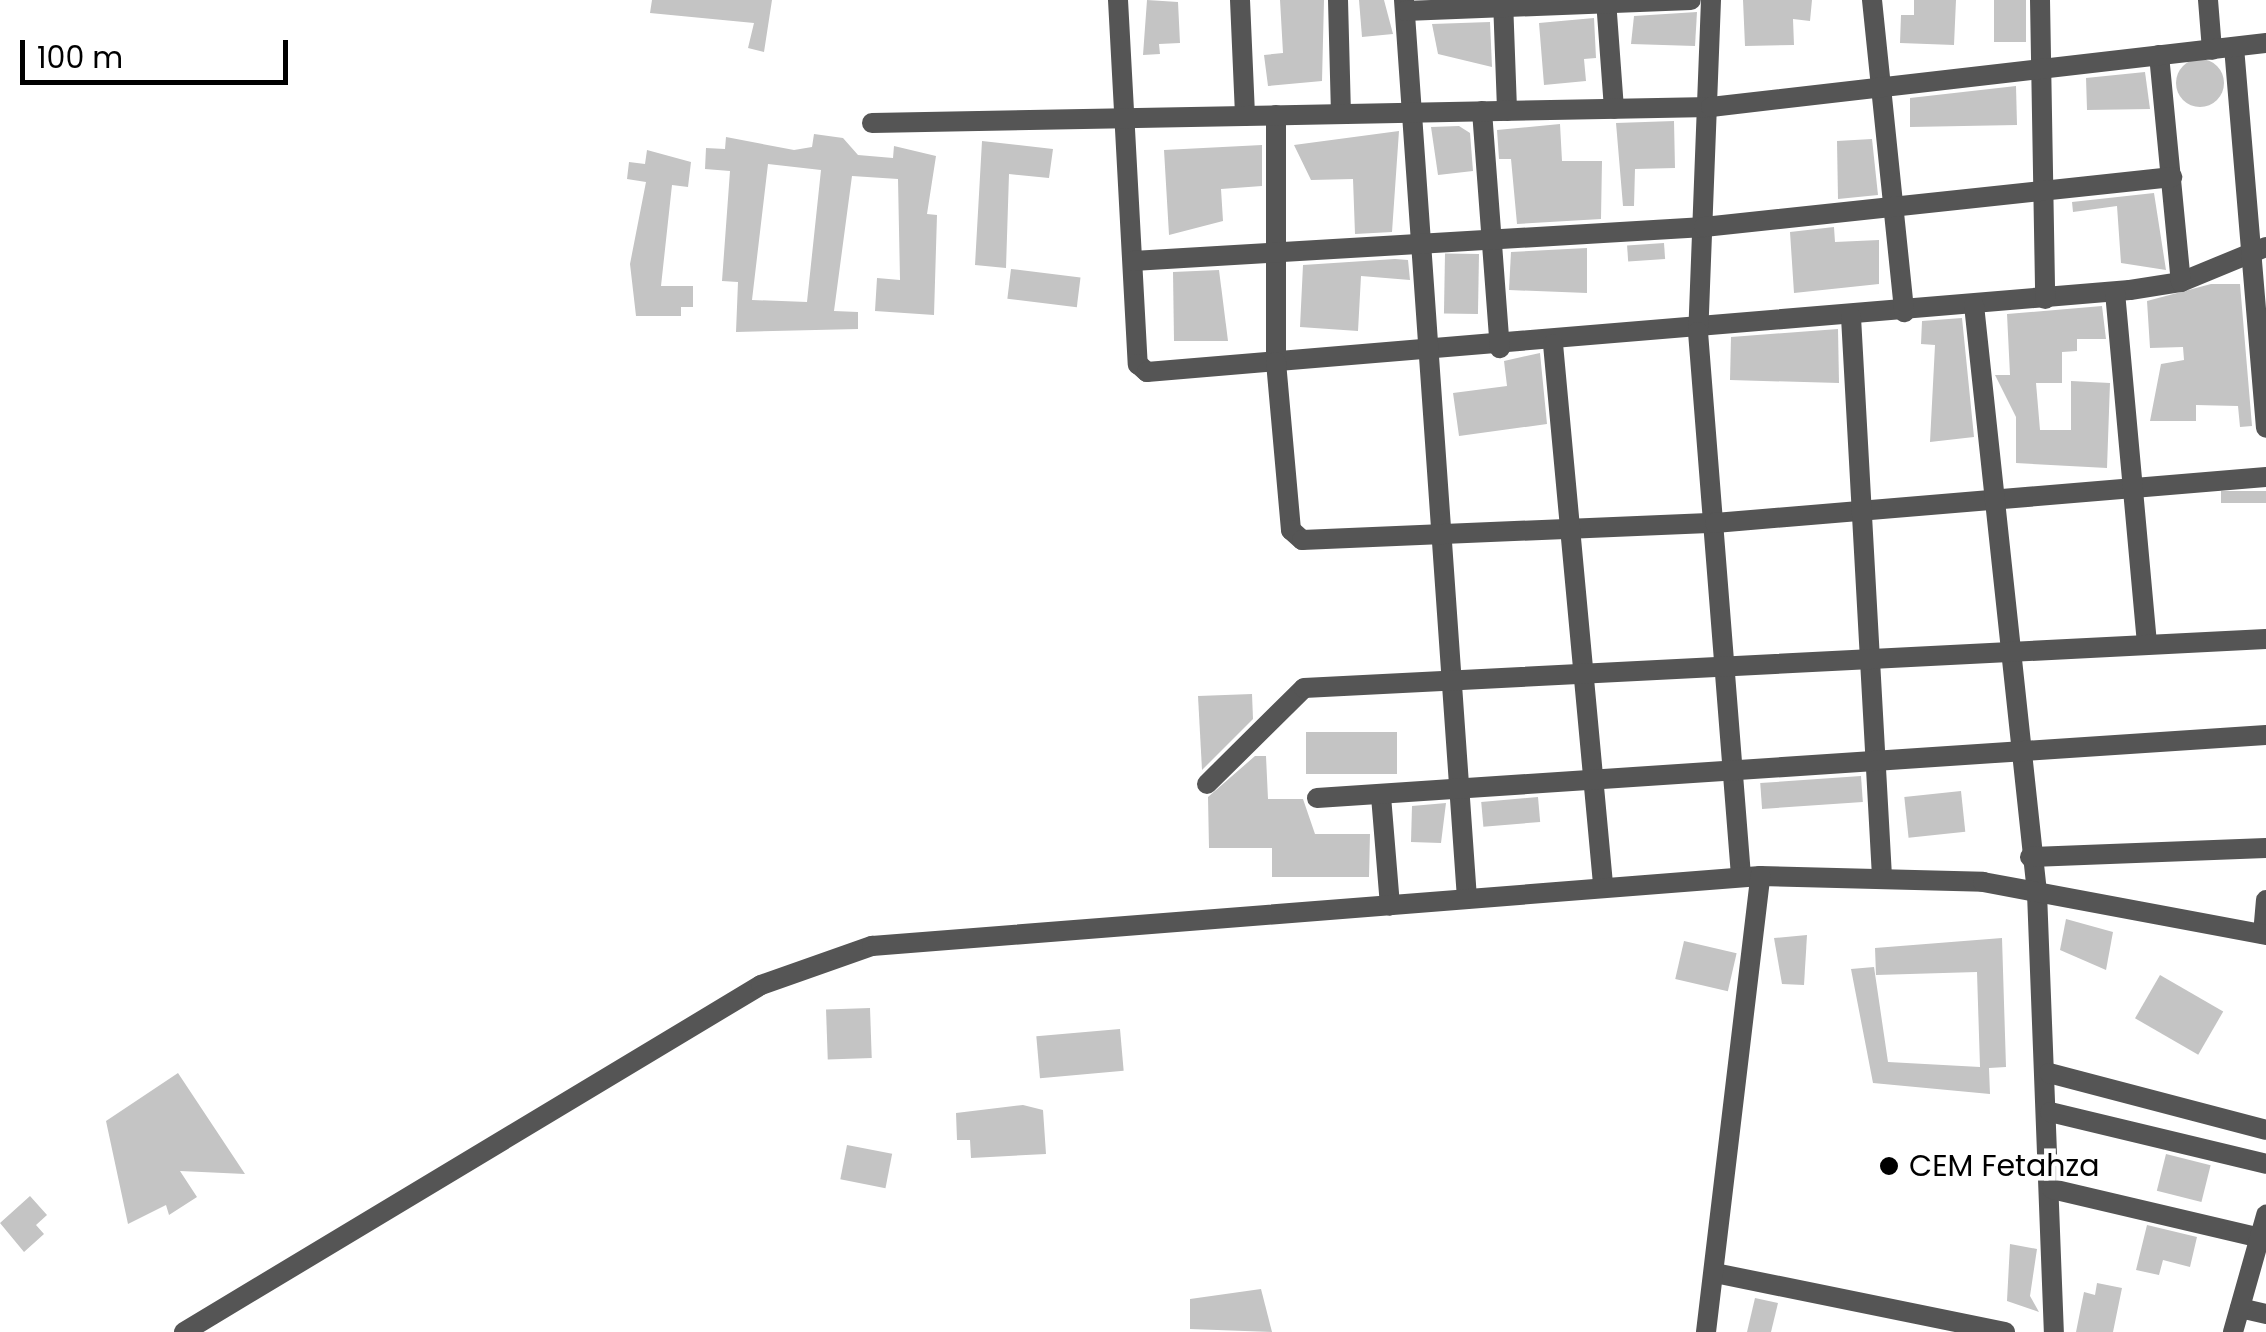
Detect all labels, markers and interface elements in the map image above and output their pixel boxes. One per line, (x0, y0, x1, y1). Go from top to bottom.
scale bar (25, 20, 292, 82)
text: 100 m (37, 36, 123, 79)
place label: CEM Fetahza (1909, 1148, 2099, 1184)
marker: CEM Fetahza (1878, 1155, 1900, 1177)

